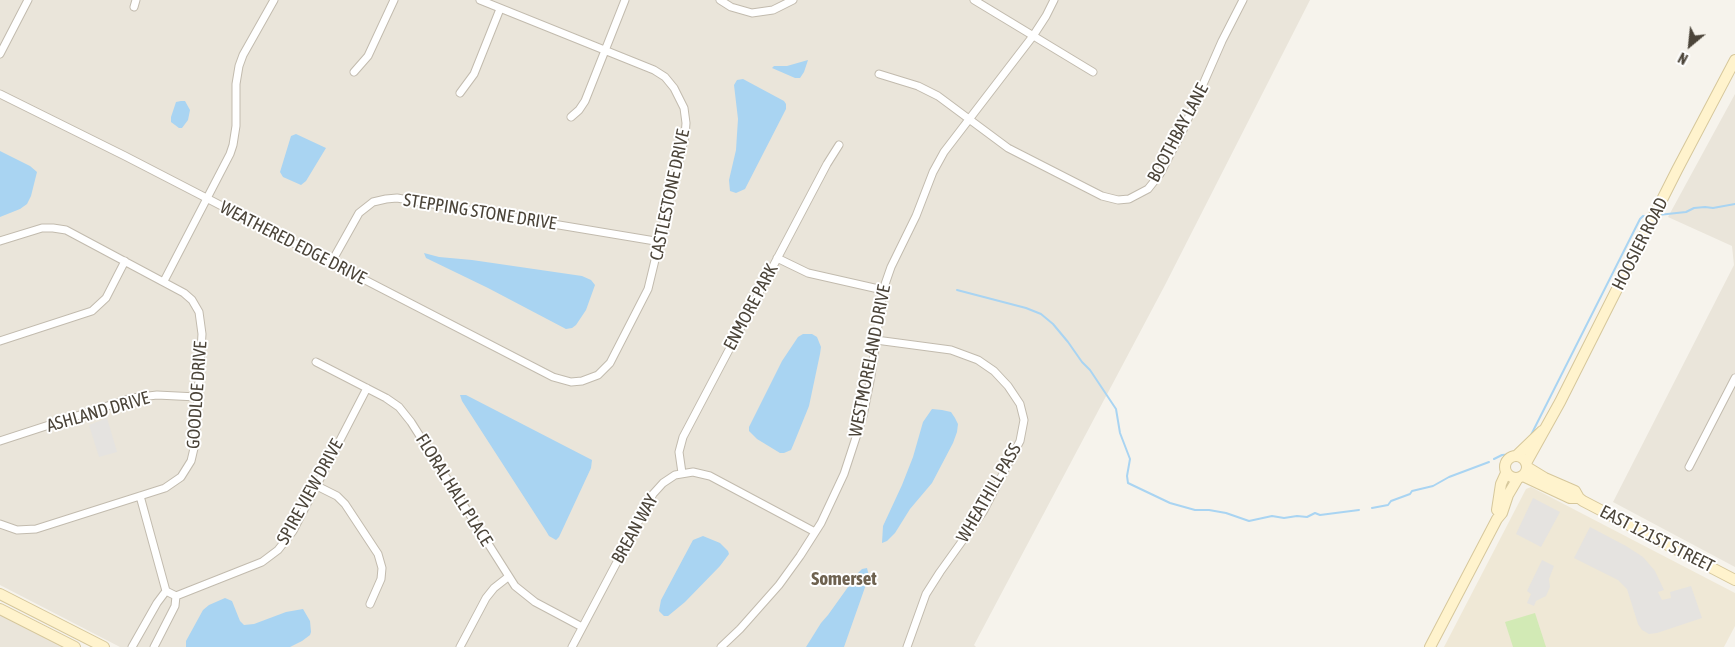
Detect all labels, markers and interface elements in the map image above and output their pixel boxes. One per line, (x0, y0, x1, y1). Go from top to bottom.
north arrow (1665, 20, 1715, 70)
text: N (1676, 49, 1690, 67)
street label: BOOTHBAY LANE (1143, 80, 1213, 186)
street label: CASTLESTONE DRIVE (646, 127, 694, 263)
street label: STEPPING STONE DRIVE (402, 189, 558, 235)
street label: HOOSIER ROAD (1607, 194, 1673, 294)
street label: WEATHERED EDGE DRIVE (216, 197, 370, 289)
street label: ENMORE PARK (719, 260, 783, 354)
street label: WESTMORELAND DRIVE (845, 283, 895, 439)
street label: GOODLOE DRIVE (182, 340, 212, 450)
street label: ASHLAND DRIVE (44, 387, 152, 437)
street label: FLORAL HALL PLACE (411, 430, 497, 550)
street label: SPIRE VIEW DRIVE (272, 436, 348, 548)
street label: WHEATHILL PASS (952, 440, 1026, 546)
street label: BREAN WAY (607, 491, 663, 567)
street label: EAST 121ST STREET (1596, 501, 1718, 577)
district label: Somerset (811, 568, 877, 590)

